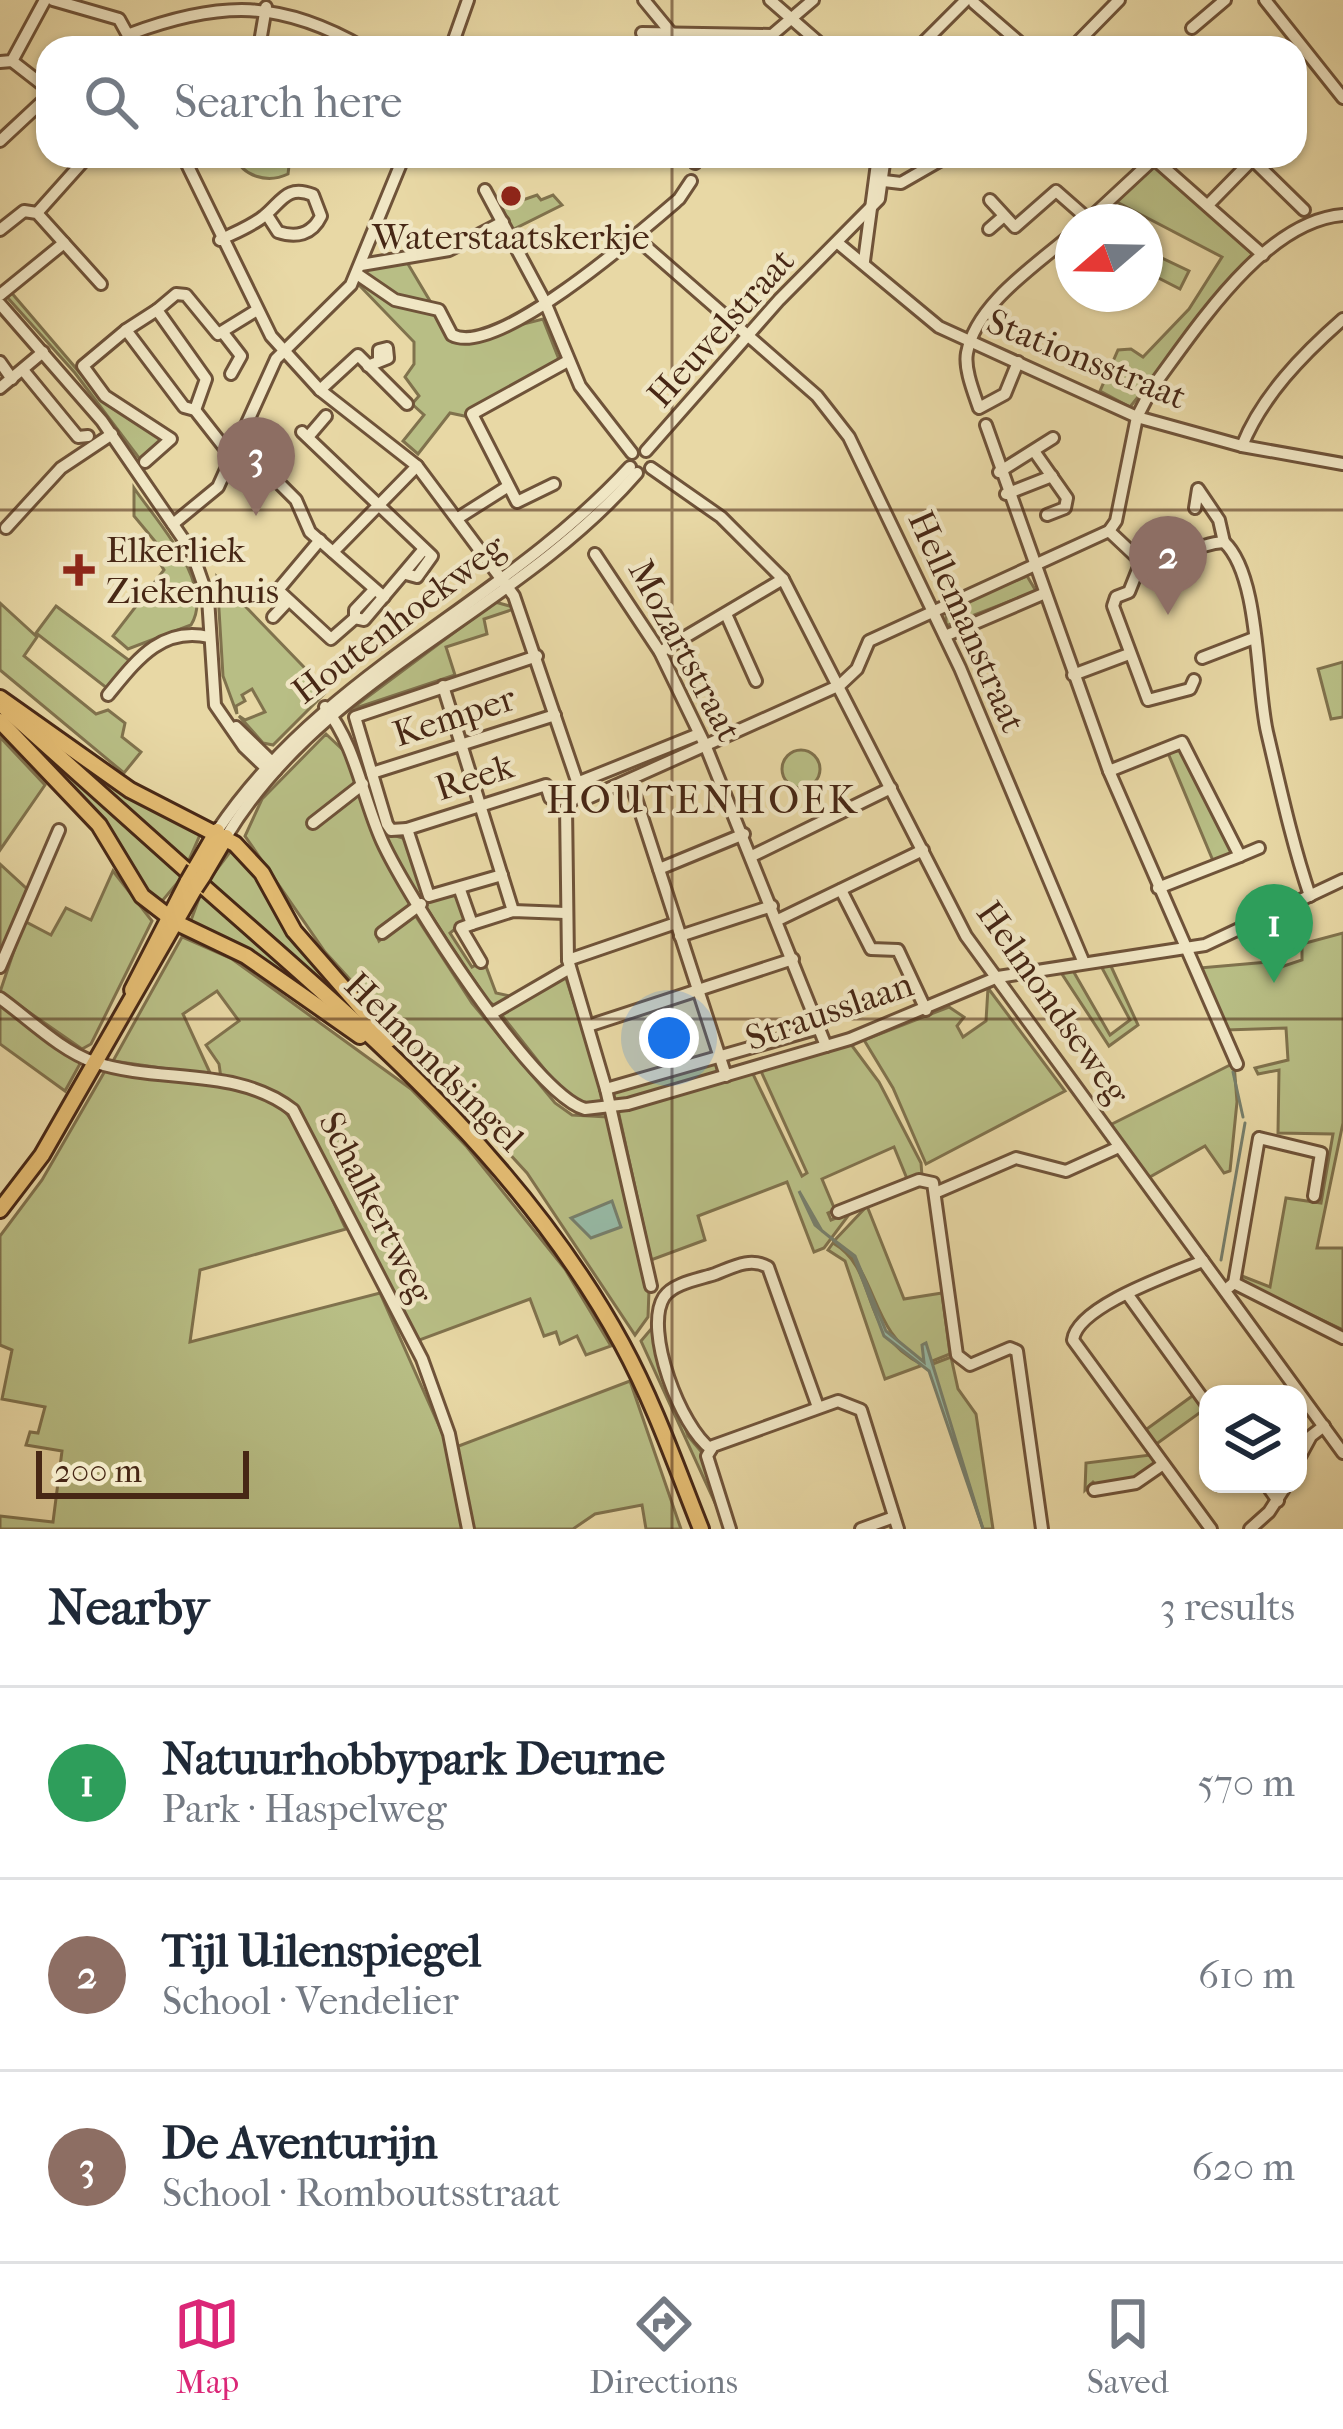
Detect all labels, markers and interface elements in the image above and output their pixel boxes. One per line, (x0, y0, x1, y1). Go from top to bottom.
search box (36, 36, 1307, 168)
icon: search (78, 69, 144, 135)
text: Search here (174, 76, 402, 129)
marker: Waterstaatskerkje (498, 183, 524, 209)
north arrow (1055, 204, 1163, 312)
place label: Waterstaatskerkje (371, 216, 650, 258)
street label: Heuvelstraat (639, 240, 803, 415)
street label: Stationsstraat (981, 300, 1192, 418)
pin: 3 (217, 417, 295, 516)
street label: Hellemanstraat (899, 504, 1035, 739)
pin: 2 (1129, 516, 1207, 615)
street label: Houtenhoekweg (284, 525, 514, 712)
place label: Elkerliek Ziekenhuis (106, 529, 279, 612)
street label: Mozartstraat (620, 553, 750, 748)
marker: Elkerliek Ziekenhuis (63, 554, 95, 586)
street label: Kemper (388, 676, 521, 755)
street label: Reek (430, 745, 519, 809)
district label: HOUTENHOEK (546, 777, 860, 823)
pin: 1 (1235, 884, 1313, 983)
street label: Helmondseweg (968, 893, 1139, 1113)
street label: Strausslaan (740, 963, 919, 1059)
street label: Helmondsingel (336, 964, 532, 1160)
your location (639, 1008, 699, 1068)
street label: Schalkertweg (310, 1105, 442, 1311)
map controls (1199, 1385, 1307, 1493)
button: layers (1199, 1385, 1307, 1493)
scale bar (36, 1445, 249, 1498)
text: 200 m (54, 1452, 142, 1491)
text: Nearby (48, 1577, 209, 1637)
text: 3 results (1160, 1584, 1295, 1630)
text: Natuurhobbypark Deurne (162, 1733, 665, 1786)
text: 1 (80, 1760, 94, 1806)
text: 570 m (1197, 1760, 1295, 1806)
text: Park · Haspelweg (162, 1786, 446, 1832)
text: Tijl Uilenspiegel (162, 1925, 481, 1978)
text: 2 (77, 1952, 97, 1998)
text: 610 m (1198, 1952, 1295, 1998)
text: School · Vendelier (162, 1978, 459, 2024)
text: De Aventurijn (162, 2117, 438, 2170)
text: 3 (79, 2144, 95, 2190)
text: 620 m (1192, 2144, 1295, 2190)
text: School · Romboutsstraat (162, 2170, 560, 2216)
tab: Map (174, 2291, 240, 2402)
tab: Directions (589, 2291, 738, 2402)
tab: Saved (1087, 2291, 1169, 2402)

